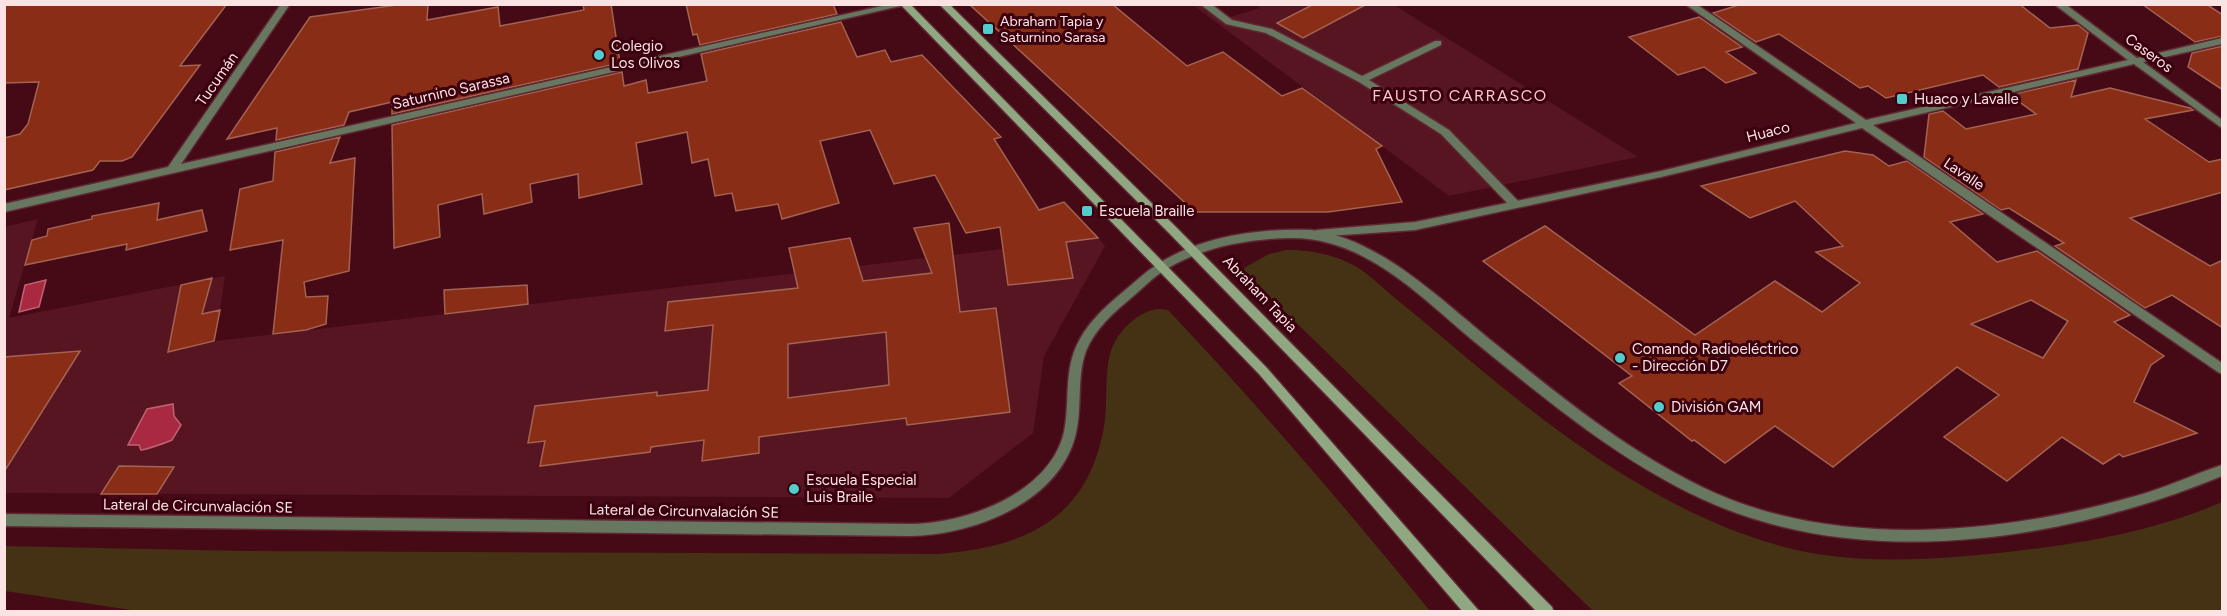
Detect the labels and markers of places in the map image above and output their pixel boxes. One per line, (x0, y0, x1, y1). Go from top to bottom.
place label: Abraham Tapia y Saturnino Sarasa (1000, 13, 1105, 46)
marker: Abraham Tapia y Saturnino Sarasa (981, 22, 995, 36)
place label: Colegio Los Olivos (611, 37, 680, 72)
marker: Colegio Los Olivos (592, 48, 606, 62)
place label: Huaco y Lavalle (1914, 90, 2019, 108)
marker: Huaco y Lavalle (1895, 92, 1909, 106)
place label: Escuela Braille (1099, 202, 1194, 220)
marker: Escuela Braille (1080, 204, 1094, 218)
place label: Comando Radioeléctrico - Dirección D7 (1632, 340, 1799, 375)
marker: Comando Radioeléctrico - Dirección D7 (1613, 351, 1627, 365)
place label: División GAM (1671, 398, 1761, 416)
marker: División GAM (1652, 400, 1666, 414)
place label: Escuela Especial Luis Braile (806, 471, 917, 506)
marker: Escuela Especial Luis Braile (787, 482, 801, 496)

